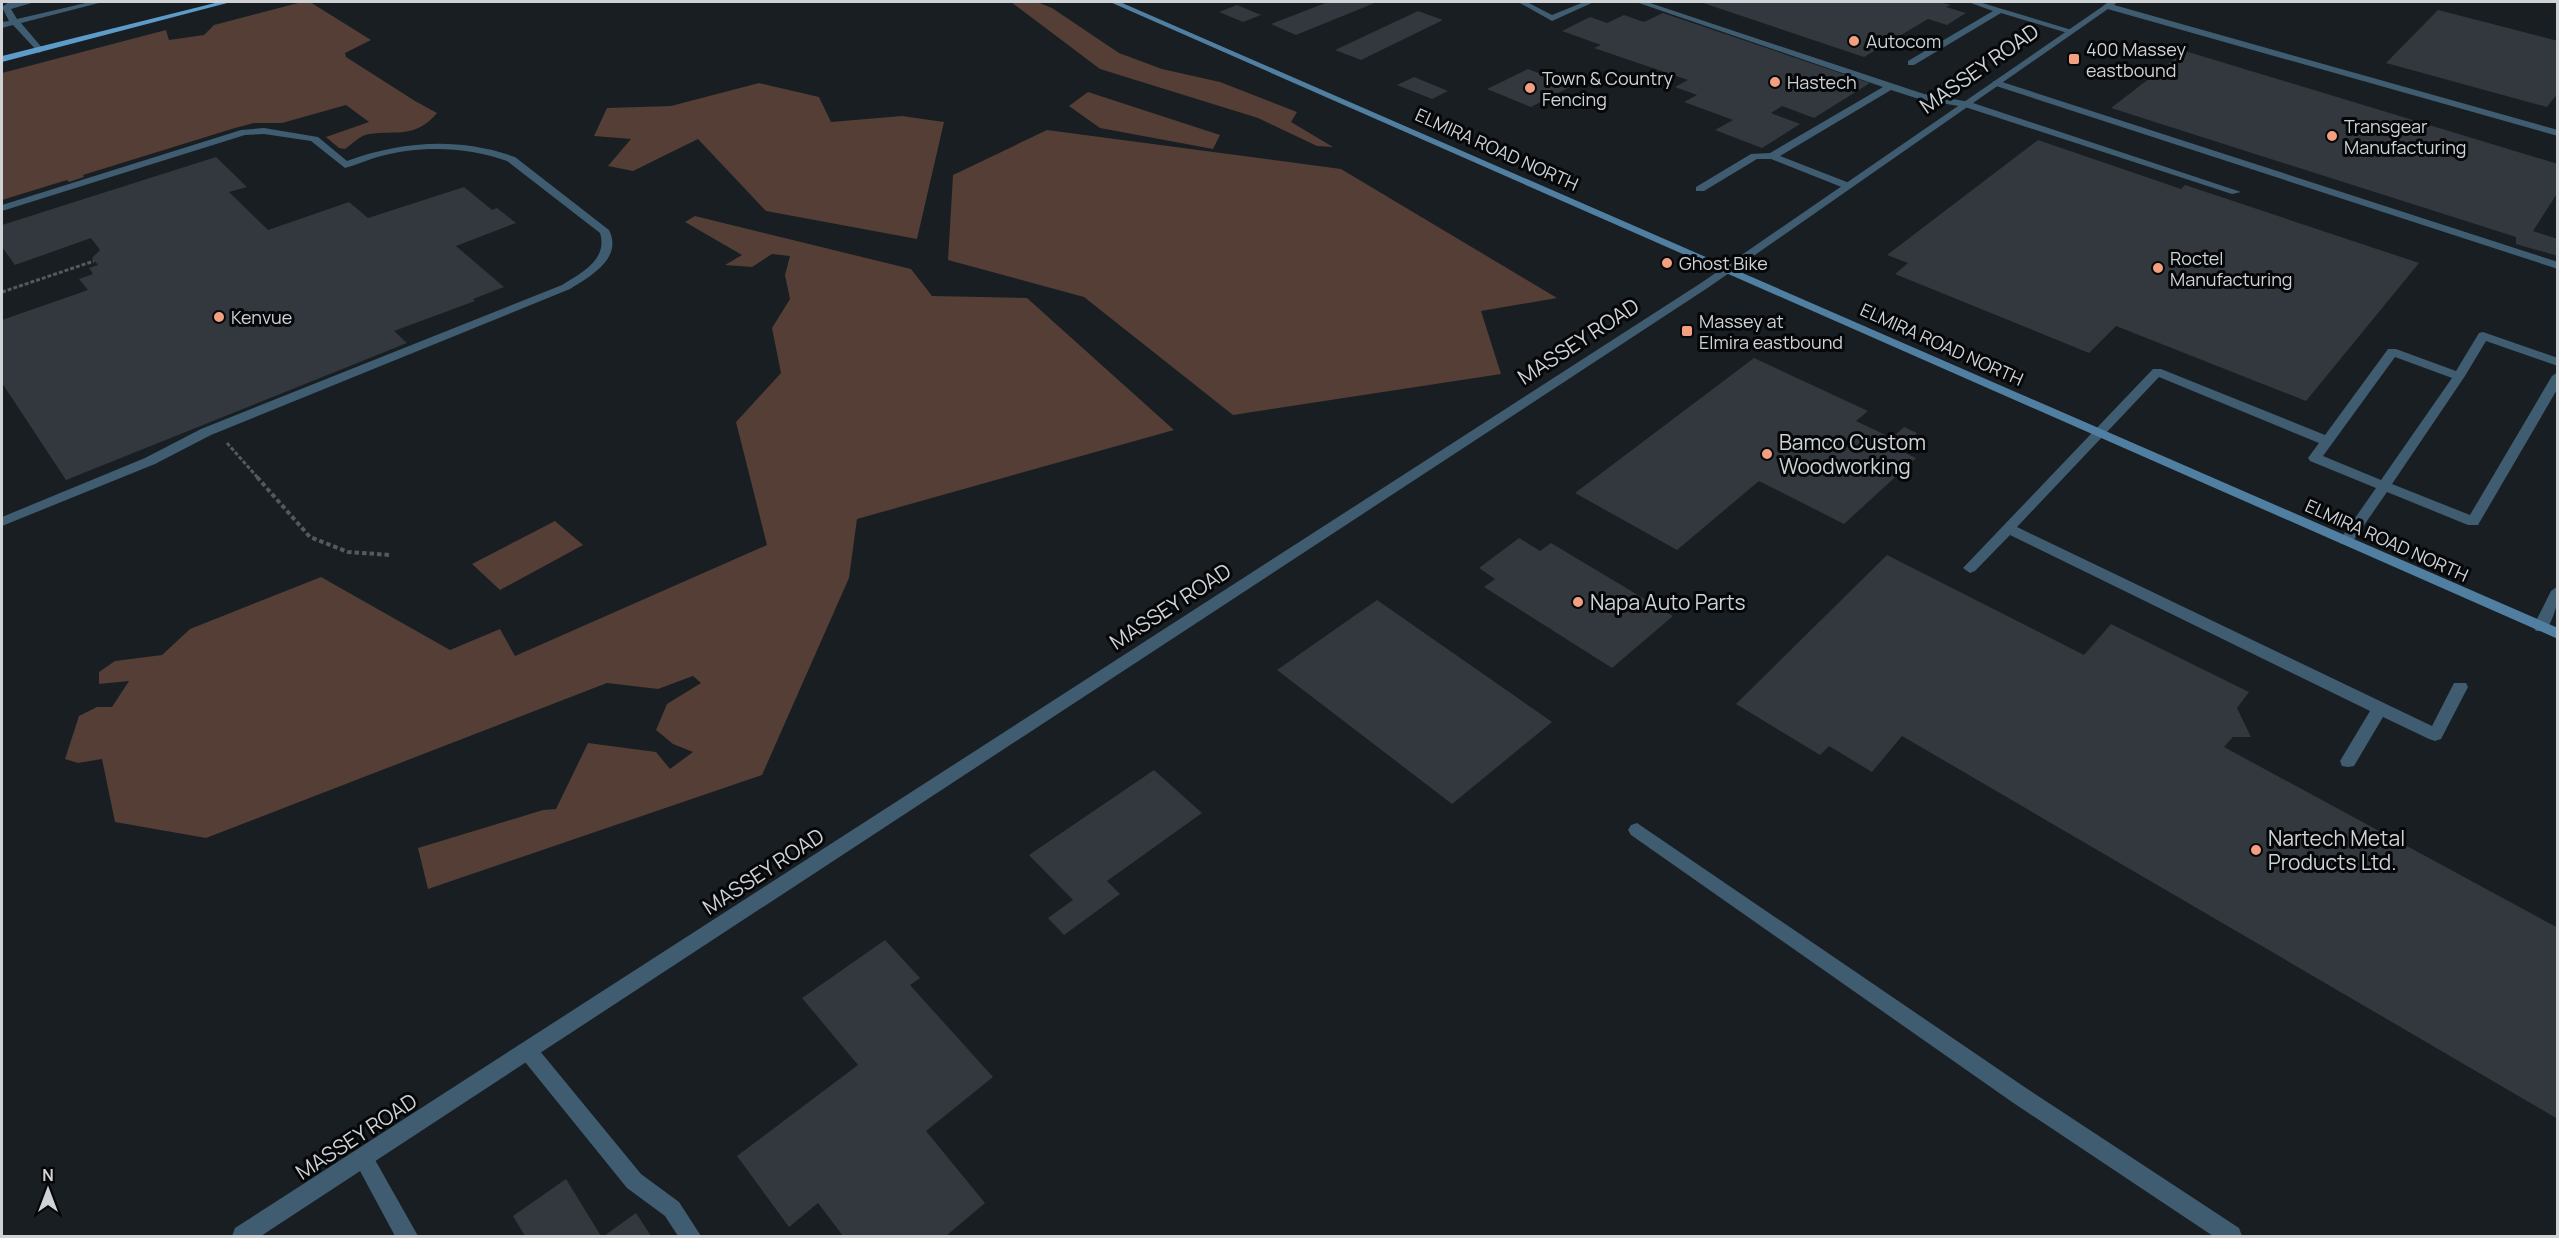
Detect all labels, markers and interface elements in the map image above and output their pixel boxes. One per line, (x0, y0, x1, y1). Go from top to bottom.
street label: MASSEY ROAD (1914, 17, 2044, 119)
place label: Autocom (1866, 29, 1941, 53)
marker: Autocom (1847, 34, 1861, 48)
place label: 400 Massey eastbound (2086, 37, 2187, 82)
marker: 400 Massey eastbound (2067, 52, 2081, 66)
place label: Town & Country Fencing (1542, 66, 1674, 111)
place label: Hastech (1787, 70, 1857, 94)
marker: Hastech (1768, 75, 1782, 89)
marker: Town & Country Fencing (1523, 81, 1537, 95)
street label: ELMIRA ROAD NORTH (1412, 102, 1582, 196)
place label: Transgear Manufacturing (2344, 114, 2467, 159)
marker: Transgear Manufacturing (2325, 129, 2339, 143)
place label: Roctel Manufacturing (2170, 246, 2293, 291)
place label: Ghost Bike (1679, 251, 1768, 275)
marker: Ghost Bike (1660, 256, 1674, 270)
marker: Roctel Manufacturing (2151, 261, 2165, 275)
street label: MASSEY ROAD (1512, 291, 1644, 391)
street label: ELMIRA ROAD NORTH (1857, 297, 2027, 391)
place label: Kenvue (231, 305, 292, 329)
place label: Massey at Elmira eastbound (1699, 309, 1843, 354)
marker: Kenvue (212, 310, 226, 324)
marker: Massey at Elmira eastbound (1680, 324, 1694, 338)
place label: Bamco Custom Woodworking (1779, 428, 1926, 480)
marker: Bamco Custom Woodworking (1760, 447, 1774, 461)
street label: ELMIRA ROAD NORTH (2302, 493, 2472, 587)
street label: MASSEY ROAD (1104, 556, 1236, 656)
place label: Napa Auto Parts (1590, 588, 1746, 616)
marker: Napa Auto Parts (1571, 595, 1585, 609)
street label: MASSEY ROAD (697, 821, 829, 921)
place label: Nartech Metal Products Ltd. (2268, 824, 2405, 876)
marker: Nartech Metal Products Ltd. (2249, 843, 2263, 857)
street label: MASSEY ROAD (290, 1086, 422, 1186)
north arrow (18, 1160, 78, 1220)
text: N (42, 1164, 54, 1186)

